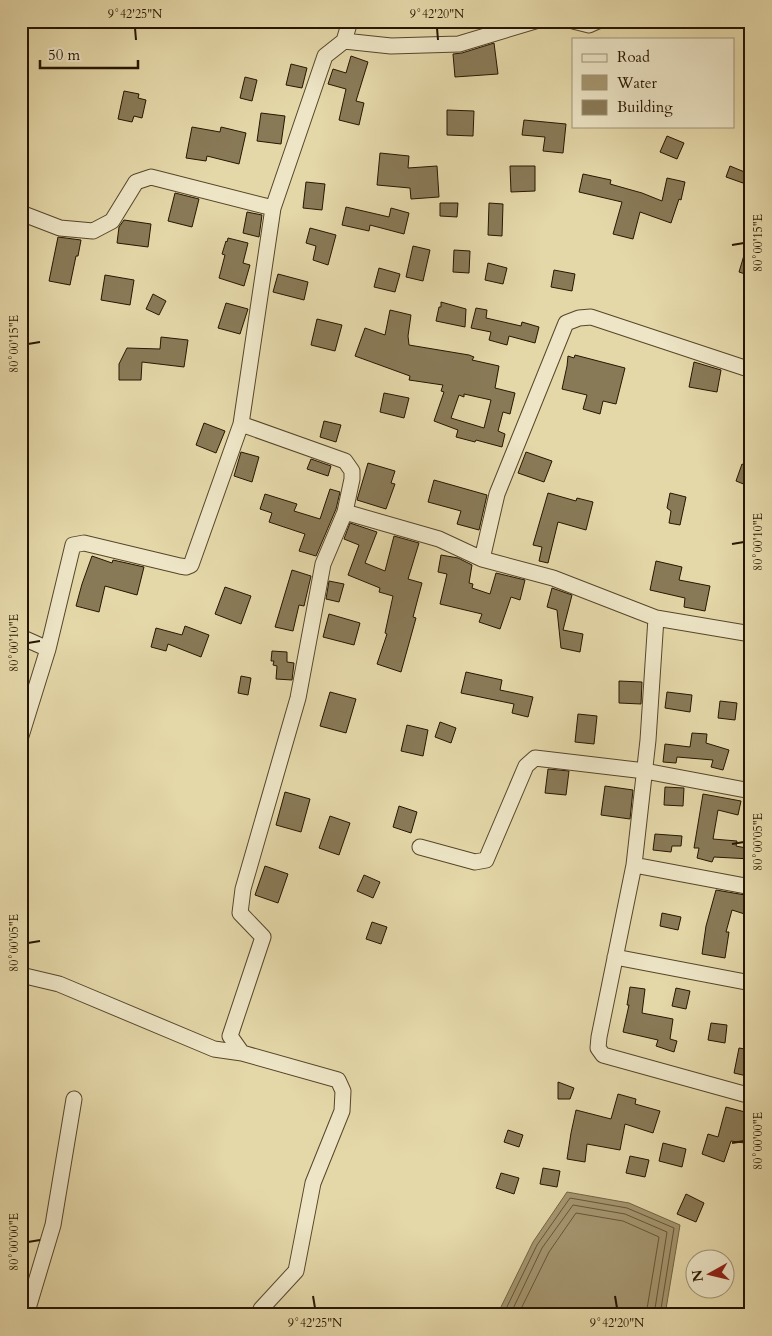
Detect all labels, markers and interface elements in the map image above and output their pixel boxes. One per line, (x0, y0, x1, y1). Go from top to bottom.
text: 9°42'25"N (108, 6, 163, 22)
text: 9°42'20"N (410, 6, 465, 22)
scale bar (40, 38, 138, 70)
legend (572, 38, 734, 128)
text: 50 m (48, 45, 80, 65)
text: Road (617, 47, 650, 67)
text: Water (616, 73, 658, 93)
text: Building (617, 97, 673, 117)
text: 80°00'15"E (750, 214, 766, 272)
text: 80°00'15"E (6, 315, 22, 373)
text: 80°00'10"E (750, 513, 766, 571)
text: 80°00'10"E (6, 614, 22, 672)
text: 80°00'05"E (750, 813, 766, 871)
text: 80°00'05"E (6, 914, 22, 972)
text: 80°00'00"E (750, 1112, 766, 1170)
text: 80°00'00"E (6, 1213, 22, 1271)
north arrow (684, 1248, 734, 1298)
text: N (687, 1268, 708, 1283)
text: 9°42'25"N (288, 1315, 343, 1331)
text: 9°42'20"N (590, 1315, 645, 1331)

